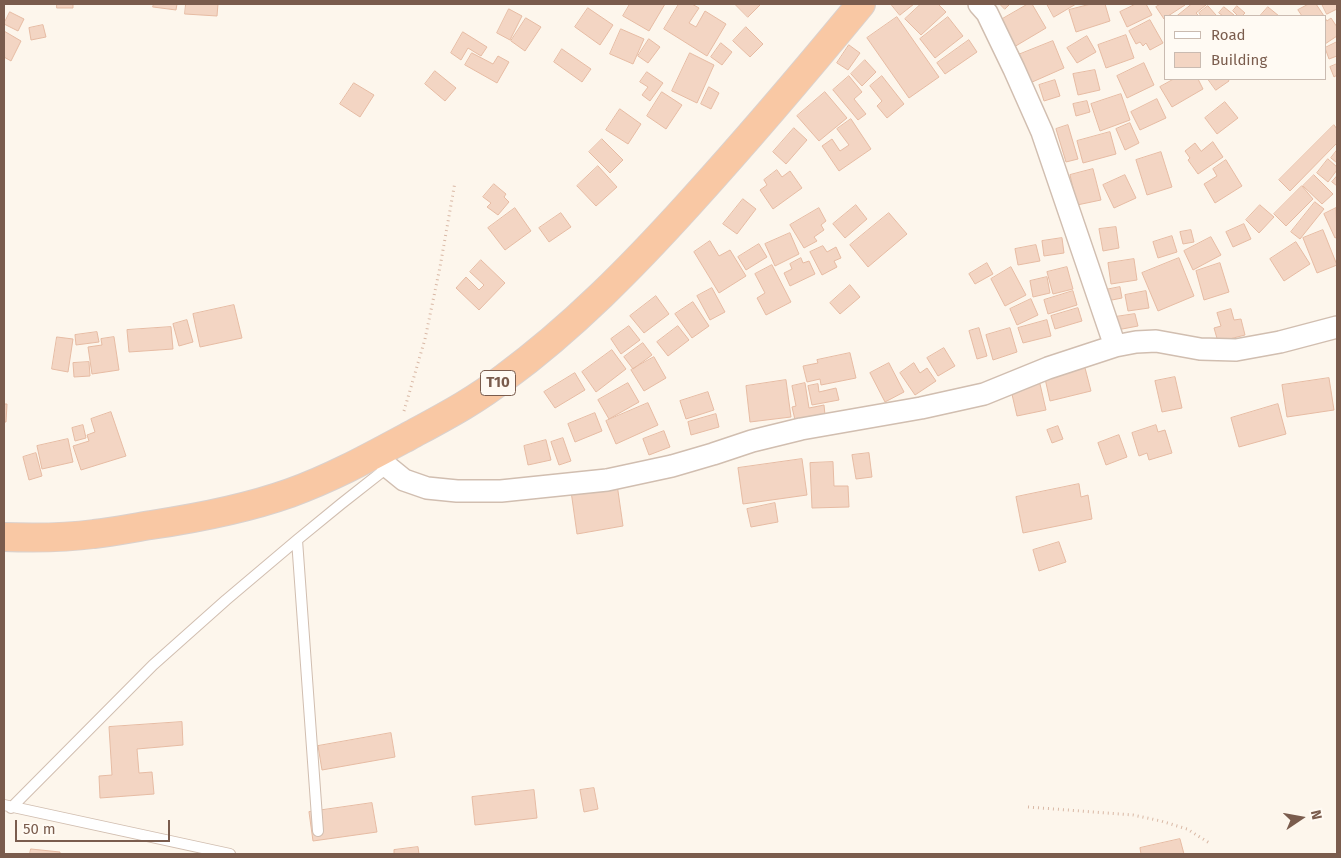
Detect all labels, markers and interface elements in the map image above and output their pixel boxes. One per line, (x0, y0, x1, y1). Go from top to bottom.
legend (1164, 15, 1326, 80)
text: Road (1211, 26, 1246, 44)
text: Building (1211, 51, 1267, 69)
road number: T10 (480, 370, 516, 396)
north arrow (1276, 793, 1326, 843)
text: N (1307, 808, 1325, 821)
scale bar (18, 810, 172, 842)
text: 50 m (23, 820, 56, 838)

